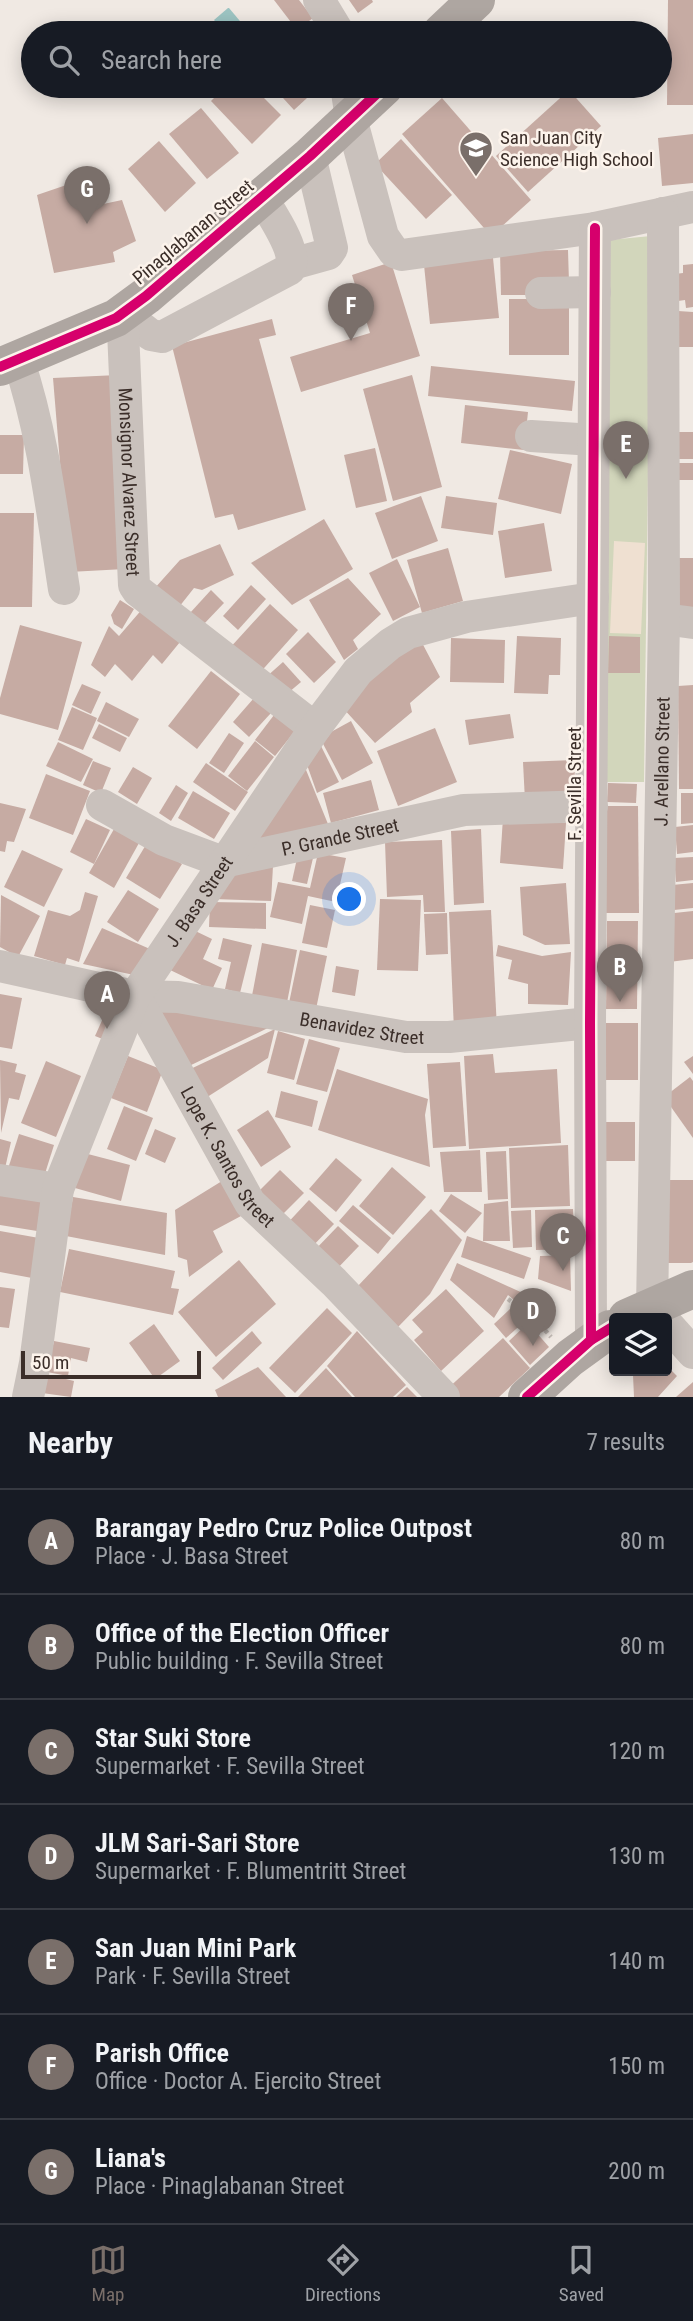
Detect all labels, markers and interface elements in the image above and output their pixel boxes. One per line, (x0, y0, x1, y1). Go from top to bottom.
search box (21, 21, 672, 98)
icon: search (45, 41, 83, 79)
text: Search here (101, 45, 222, 75)
place label: San Juan City Science High School (500, 126, 653, 171)
school or university icon: San Juan City Science High School (457, 129, 495, 178)
pin: G (64, 166, 110, 224)
street label: Pinaglabanan Street (128, 175, 258, 289)
pin: F (328, 283, 374, 341)
street label: Monsignor Alvarez Street (114, 387, 145, 577)
pin: E (603, 421, 649, 479)
street label: J. Arellano Street (649, 697, 674, 827)
street label: F. Sevilla Street (563, 727, 586, 841)
street label: P. Grande Street (279, 813, 401, 861)
street label: J. Basa Street (160, 851, 237, 951)
your location (332, 882, 366, 916)
pin: B (597, 944, 643, 1002)
pin: A (84, 971, 130, 1029)
street label: Benavidez Street (298, 1007, 424, 1049)
street label: Lope K. Santos Street (176, 1082, 280, 1232)
pin: C (540, 1213, 586, 1271)
pin: D (510, 1288, 556, 1346)
map controls (609, 1313, 672, 1376)
button: layers (609, 1313, 672, 1376)
scale bar (21, 1348, 201, 1380)
text: 50 m (32, 1351, 69, 1374)
text: Nearby (28, 1425, 113, 1460)
text: 7 results (587, 1429, 665, 1456)
text: Barangay Pedro Cruz Police Outpost (95, 1513, 472, 1543)
text: A (44, 1528, 58, 1555)
text: 80 m (620, 1528, 665, 1555)
text: Place · J. Basa Street (95, 1543, 288, 1570)
text: Office of the Election Officer (95, 1618, 389, 1648)
text: B (45, 1633, 57, 1660)
text: 80 m (620, 1633, 665, 1660)
text: Public building · F. Sevilla Street (95, 1648, 383, 1675)
text: Star Suki Store (95, 1723, 251, 1753)
text: C (44, 1738, 58, 1765)
text: 120 m (608, 1738, 665, 1765)
text: Supermarket · F. Sevilla Street (95, 1753, 365, 1780)
text: JLM Sari-Sari Store (95, 1828, 300, 1858)
text: D (45, 1843, 58, 1870)
text: 130 m (608, 1843, 665, 1870)
text: Supermarket · F. Blumentritt Street (95, 1858, 406, 1885)
text: San Juan Mini Park (95, 1933, 296, 1963)
text: E (45, 1948, 57, 1975)
text: 140 m (608, 1948, 665, 1975)
text: Park · F. Sevilla Street (95, 1963, 290, 1990)
text: Parish Office (95, 2038, 229, 2068)
text: F (46, 2053, 56, 2080)
text: 150 m (608, 2053, 665, 2080)
text: Office · Doctor A. Ejercito Street (95, 2068, 381, 2095)
text: Liana's (95, 2143, 166, 2173)
text: G (44, 2158, 58, 2185)
text: 200 m (608, 2158, 665, 2185)
text: Place · Pinaglabanan Street (95, 2173, 344, 2200)
tab: Map (89, 2241, 127, 2306)
tab: Directions (305, 2241, 381, 2306)
tab: Saved (559, 2241, 604, 2306)

